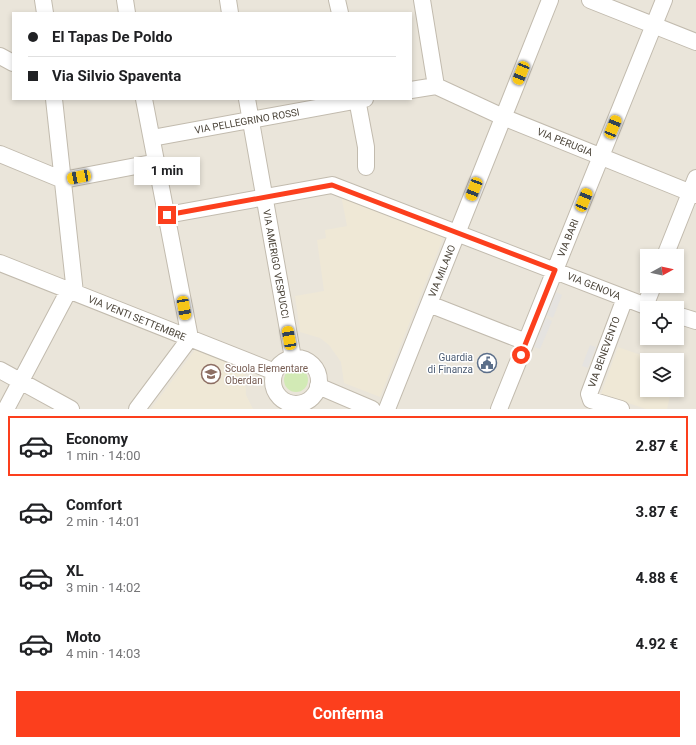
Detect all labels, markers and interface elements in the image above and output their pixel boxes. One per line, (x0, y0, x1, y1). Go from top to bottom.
text: El Tapas De Poldo (52, 28, 172, 46)
car (511, 60, 531, 86)
text: Via Silvio Spaventa (52, 67, 181, 85)
street label: VIA PELLEGRINO ROSSI (194, 106, 300, 136)
car (603, 114, 623, 140)
street label: VIA PERUGIA (536, 126, 595, 158)
callout: 1 min (134, 157, 200, 185)
text: 1 min (151, 163, 183, 178)
car (66, 169, 92, 185)
car (464, 176, 484, 202)
car (574, 187, 594, 213)
route end (158, 206, 176, 224)
street label: VIA AMERIGO VESPUCCI (261, 209, 291, 319)
street label: VIA BARI (555, 217, 581, 259)
street label: VIA MILANO (426, 243, 458, 299)
north arrow (640, 249, 684, 293)
map controls (640, 249, 684, 397)
street label: VIA GENOVA (565, 270, 623, 302)
street label: VIA VENTI SETTEMBRE (86, 293, 188, 343)
car (176, 295, 192, 321)
button: locate (640, 301, 684, 345)
street label: VIA BENEVENTO (586, 315, 622, 389)
car (281, 325, 297, 351)
route start (512, 346, 530, 364)
place label: Guardia di Finanza (428, 352, 473, 375)
public building icon: Guardia di Finanza (476, 352, 498, 374)
button: layers (640, 353, 684, 397)
school or university icon: Scuola Elementare Oberdan (200, 363, 222, 385)
place label: Scuola Elementare Oberdan (225, 363, 308, 386)
icon: car (18, 428, 54, 464)
text: Economy (66, 430, 128, 448)
text: 2.87 € (635, 437, 678, 455)
text: 1 min · 14:00 (66, 448, 141, 463)
icon: car (18, 494, 54, 530)
text: Comfort (66, 496, 122, 514)
text: 3.87 € (635, 503, 678, 521)
text: 2 min · 14:01 (66, 514, 141, 529)
icon: car (18, 560, 54, 596)
text: XL (66, 562, 84, 580)
text: 4.88 € (635, 569, 678, 587)
text: 3 min · 14:02 (66, 580, 141, 595)
icon: car (18, 626, 54, 662)
text: Moto (66, 628, 101, 646)
text: 4.92 € (635, 635, 678, 653)
text: 4 min · 14:03 (66, 646, 141, 661)
button: Conferma (16, 691, 680, 737)

